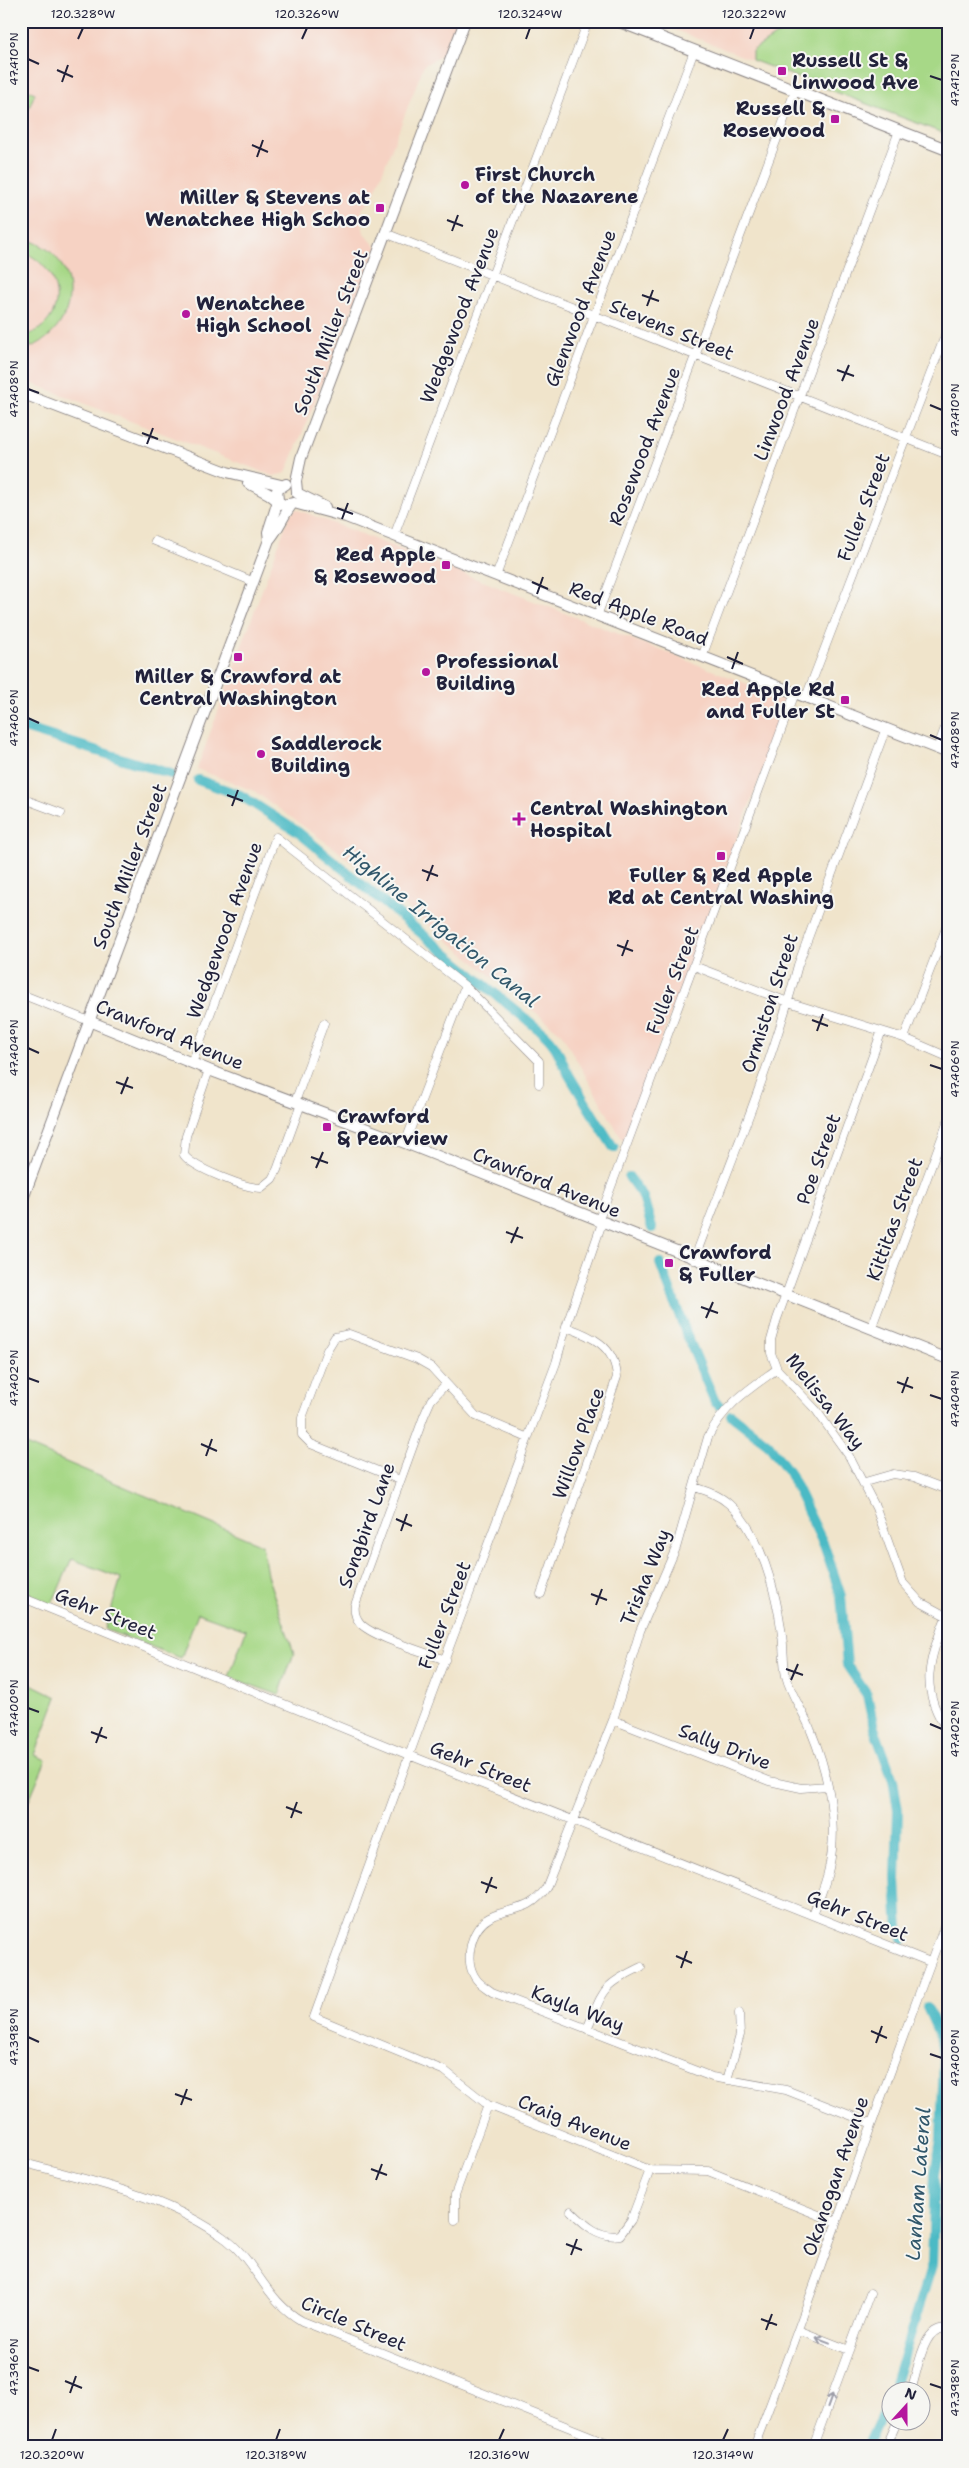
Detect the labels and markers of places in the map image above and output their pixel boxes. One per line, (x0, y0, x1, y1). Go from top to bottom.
place label: Russell St & Linwood Ave (792, 48, 919, 95)
marker: Russell St & Linwood Ave (776, 65, 788, 77)
place label: Russell & Rosewood (723, 96, 825, 143)
marker: Russell & Rosewood (829, 113, 841, 125)
place label: First Church of the Nazarene (475, 162, 638, 209)
marker: First Church of the Nazarene (459, 179, 471, 191)
place label: Miller & Stevens at Wenatchee High Schoo (145, 185, 370, 232)
marker: Miller & Stevens at Wenatchee High Schoo (374, 202, 386, 214)
place label: Wenatchee High School (196, 291, 312, 338)
marker: Wenatchee High School (180, 308, 192, 320)
place label: Red Apple & Rosewood (314, 542, 436, 589)
marker: Red Apple & Rosewood (440, 559, 452, 571)
place label: Professional Building (436, 649, 559, 696)
marker: Miller & Crawford at Central Washington (232, 651, 244, 663)
place label: Miller & Crawford at Central Washington (135, 664, 341, 711)
marker: Professional Building (420, 666, 432, 678)
place label: Red Apple Rd and Fuller St (701, 677, 835, 724)
marker: Red Apple Rd and Fuller St (839, 694, 851, 706)
place label: Saddlerock Building (271, 731, 382, 778)
marker: Saddlerock Building (255, 748, 267, 760)
place label: Central Washington Hospital (530, 796, 728, 843)
marker: Central Washington Hospital (512, 812, 526, 826)
marker: Fuller & Red Apple Rd at Central Washing (715, 850, 727, 862)
place label: Fuller & Red Apple Rd at Central Washing (608, 863, 834, 910)
place label: Crawford & Pearview (337, 1104, 449, 1151)
marker: Crawford & Pearview (321, 1121, 333, 1133)
place label: Crawford & Fuller (679, 1240, 772, 1287)
marker: Crawford & Fuller (663, 1257, 675, 1269)

